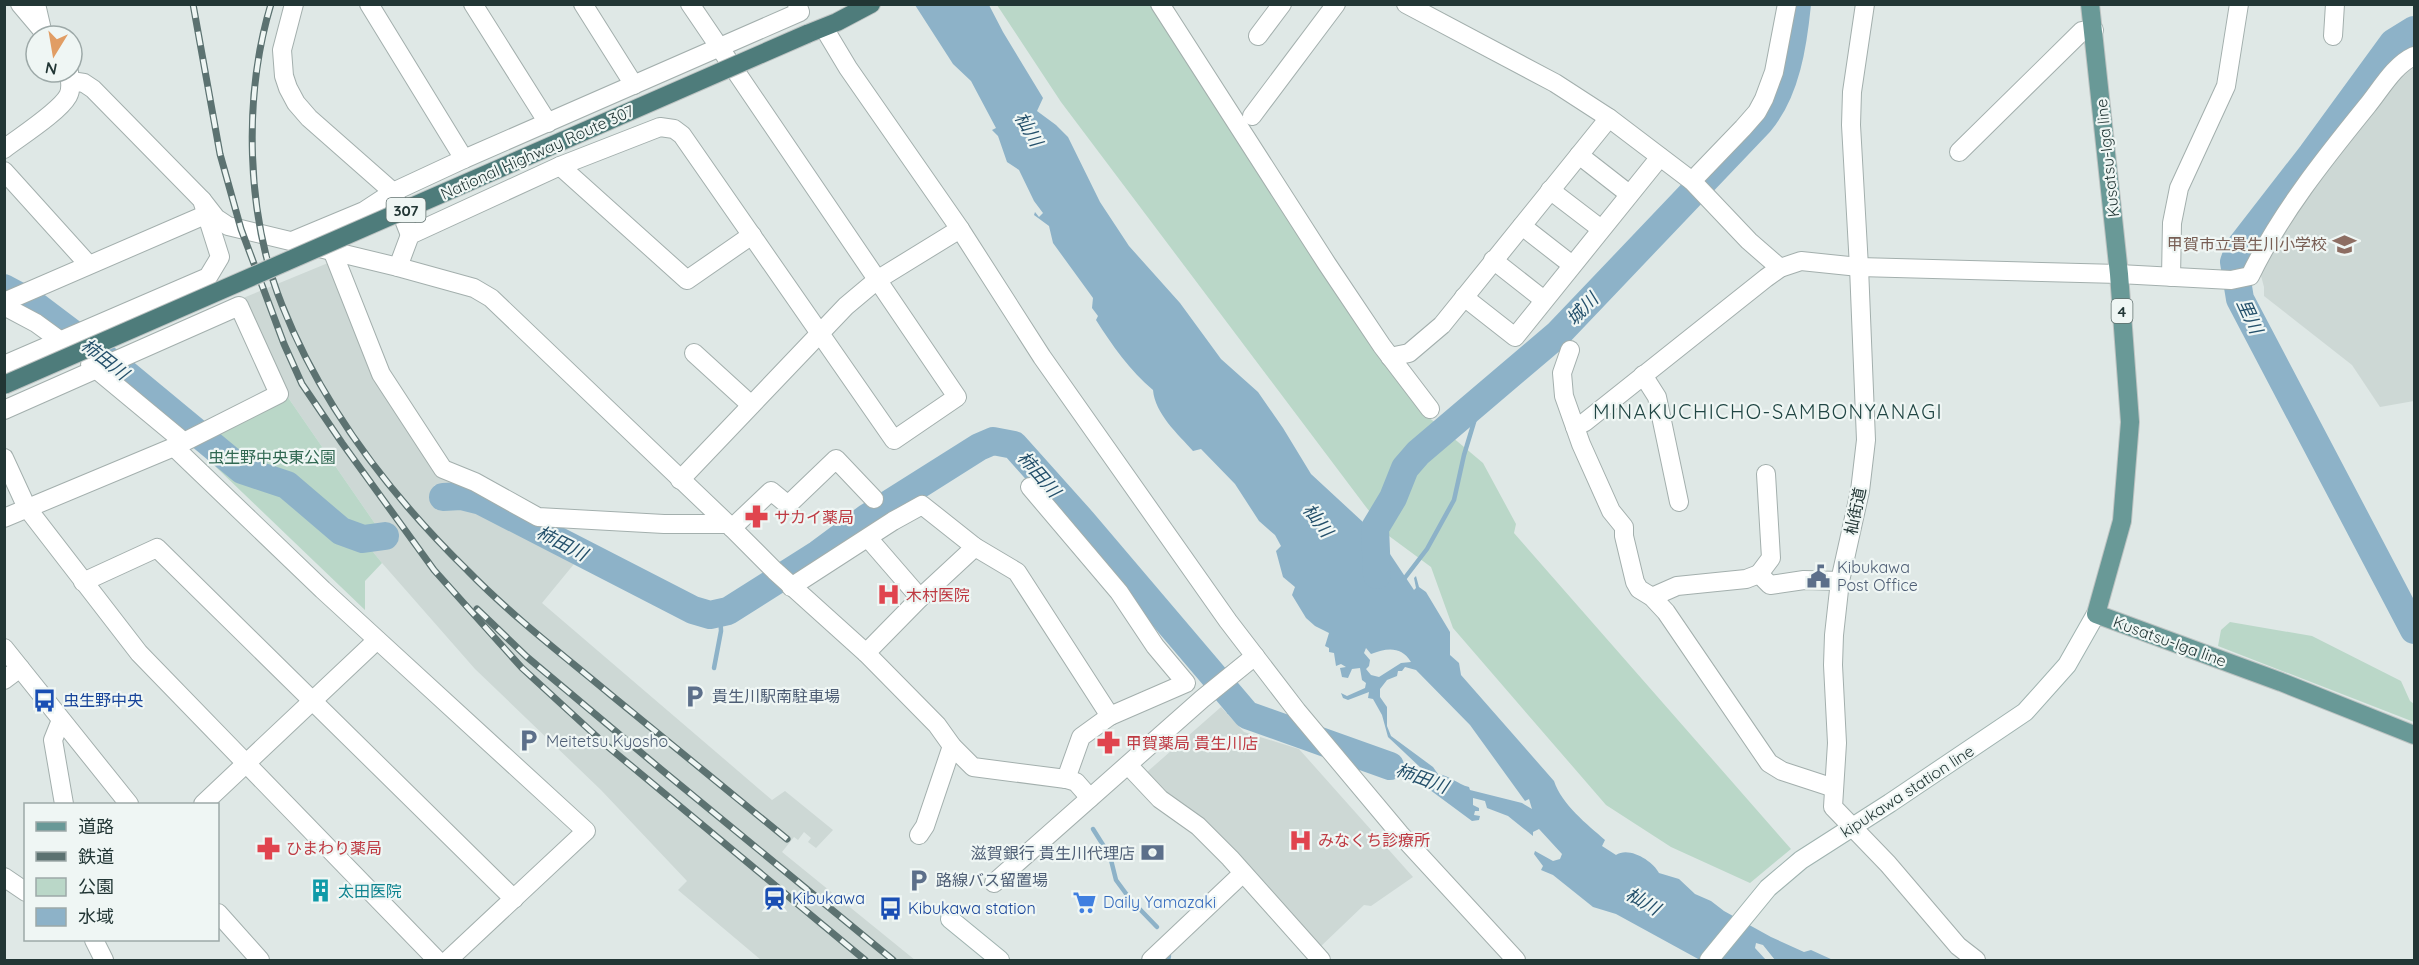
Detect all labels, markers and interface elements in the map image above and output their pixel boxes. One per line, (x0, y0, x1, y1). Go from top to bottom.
north arrow (24, 24, 84, 84)
text: N (43, 58, 59, 80)
street label: Kusatsu-Iga line (2091, 98, 2123, 218)
street label: National Highway Route 307 (437, 100, 637, 204)
water label: 杣川 (1010, 108, 1049, 152)
road number: 307 (386, 198, 426, 222)
school or university icon: 甲賀市立貴生川小学校 (2332, 231, 2358, 257)
place label: 甲賀市立貴生川小学校 (2167, 234, 2327, 254)
water label: 城川 (1561, 287, 1604, 330)
water label: 里川 (2232, 295, 2269, 339)
road number: 4 (2112, 299, 2132, 323)
water label: 柿田川 (77, 333, 135, 386)
district label: MINAKUCHICHO-SAMBONYANAGI (1593, 399, 1943, 424)
water label: 柿田川 (1013, 446, 1067, 503)
park label: 虫生野中央東公園 (208, 447, 336, 467)
street label: 杣街道 (1840, 485, 1870, 537)
water label: 杣川 (1298, 499, 1339, 543)
pharmacy icon: サカイ薬局 (743, 504, 769, 530)
place label: サカイ薬局 (774, 507, 854, 527)
water label: 柿田川 (533, 520, 593, 566)
place label: Kibukawa Post Office (1837, 557, 1918, 595)
public building icon: Kibukawa Post Office (1806, 563, 1832, 589)
hospital icon: 木村医院 (875, 582, 901, 608)
place label: 木村医院 (906, 585, 970, 605)
street label: Kusatsu-Iga line (2111, 611, 2229, 671)
parking icon: 貴生川駅南駐車場 (681, 683, 707, 709)
place label: 貴生川駅南駐車場 (712, 686, 840, 706)
bus stop icon: 虫生野中央 (32, 687, 58, 713)
place label: 虫生野中央 (63, 690, 143, 710)
parking icon: Meitetsu Kyosho (515, 728, 541, 754)
pharmacy icon: 甲賀薬局 貴生川店 (1095, 730, 1121, 756)
place label: Meitetsu Kyosho (546, 731, 668, 751)
place label: 甲賀薬局 貴生川店 (1126, 733, 1258, 753)
street label: kipukawa station line (1836, 740, 1978, 842)
water label: 柿田川 (1393, 758, 1453, 799)
legend (24, 803, 219, 941)
text: 道路 (78, 815, 114, 838)
hospital icon: みなくち診療所 (1287, 827, 1313, 853)
place label: みなくち診療所 (1318, 830, 1430, 850)
pharmacy icon: ひまわり薬局 (255, 835, 281, 861)
place label: ひまわり薬局 (286, 838, 382, 858)
bank icon: 滋賀銀行 貴生川代理店 (1140, 840, 1166, 866)
place label: 滋賀銀行 貴生川代理店 (971, 843, 1135, 863)
text: 鉄道 (78, 845, 114, 868)
parking icon: 路線バス留置場 (905, 867, 931, 893)
place label: 路線バス留置場 (936, 870, 1048, 890)
text: 公園 (78, 875, 114, 898)
building icon: 太田医院 (307, 878, 333, 904)
place label: 太田医院 (338, 881, 402, 901)
water label: 杣川 (1622, 882, 1666, 921)
station icon: Kibukawa (761, 885, 787, 911)
place label: Kibukawa (792, 888, 865, 908)
supermarket icon: Daily Yamazaki (1072, 889, 1098, 915)
place label: Daily Yamazaki (1103, 892, 1216, 912)
bus stop icon: Kibukawa station (877, 895, 903, 921)
place label: Kibukawa station (908, 898, 1036, 918)
text: 水域 (78, 905, 114, 928)

